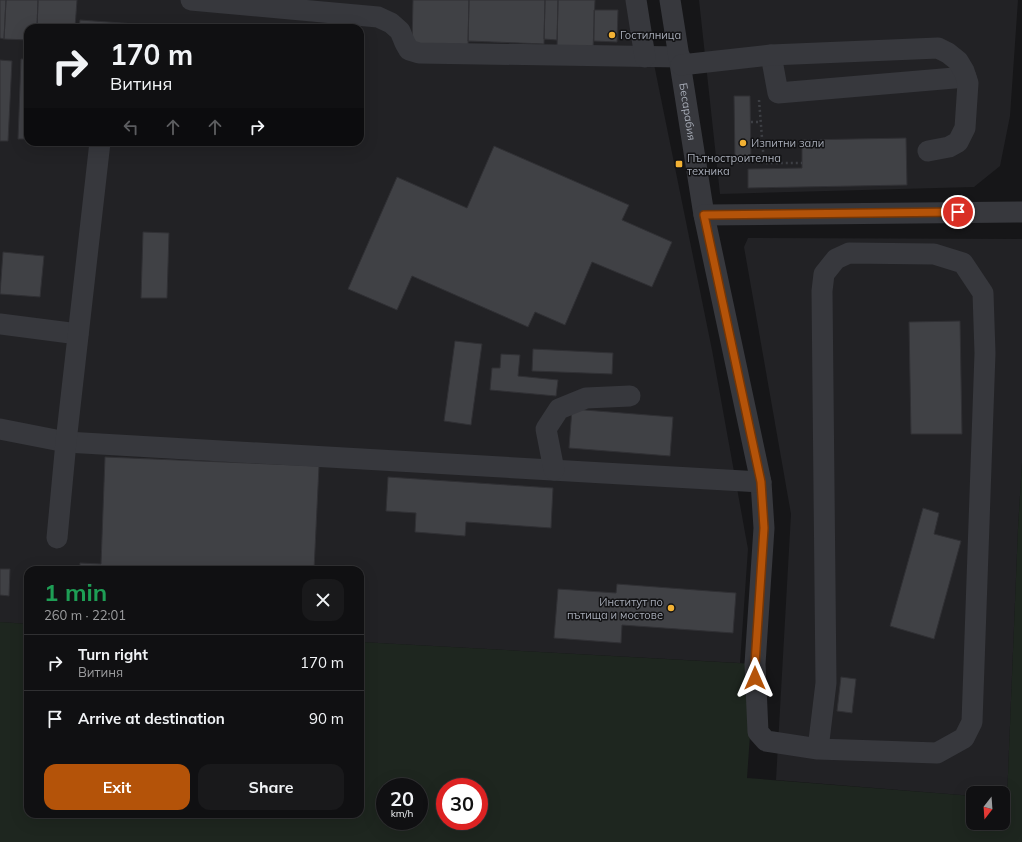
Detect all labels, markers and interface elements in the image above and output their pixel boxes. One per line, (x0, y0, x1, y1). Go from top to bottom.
place label: Гостилница (620, 28, 681, 42)
marker: Гостилница (607, 30, 617, 40)
text: 170 m (110, 37, 193, 72)
icon: right (44, 40, 96, 92)
text: Витиня (110, 72, 173, 95)
street label: Бесарабия (676, 82, 699, 141)
icon: left (120, 116, 142, 138)
icon: ahead (162, 116, 184, 138)
icon: ahead (204, 116, 226, 138)
icon: right (246, 116, 268, 138)
place label: Изпитни зали (751, 136, 824, 150)
marker: Изпитни зали (738, 138, 748, 148)
place label: Пътностроителна техника (687, 151, 781, 178)
marker: Пътностроителна техника (674, 159, 684, 169)
pin (941, 195, 975, 229)
icon: arrive (947, 201, 969, 223)
text: 1 min (44, 577, 107, 607)
button: close (302, 579, 344, 621)
place label: Институт по пътища и мостове (567, 595, 663, 622)
marker: Институт по пътища и мостове (666, 603, 676, 613)
text: 260 m · 22:01 (44, 607, 126, 623)
text: Turn right (78, 645, 148, 664)
icon: right (44, 652, 66, 674)
text: 170 m (300, 653, 344, 672)
position arrow (734, 657, 776, 699)
text: Витиня (78, 664, 123, 680)
icon: arrive (44, 708, 66, 730)
text: Arrive at destination (78, 709, 225, 728)
text: 90 m (309, 709, 344, 728)
button: Exit (44, 764, 190, 810)
button: Share (198, 764, 344, 810)
speed limit sign: 30 (436, 778, 488, 830)
text: 20 (390, 786, 414, 811)
north arrow (966, 786, 1010, 830)
map controls (966, 786, 1010, 830)
text: km/h (391, 807, 413, 820)

